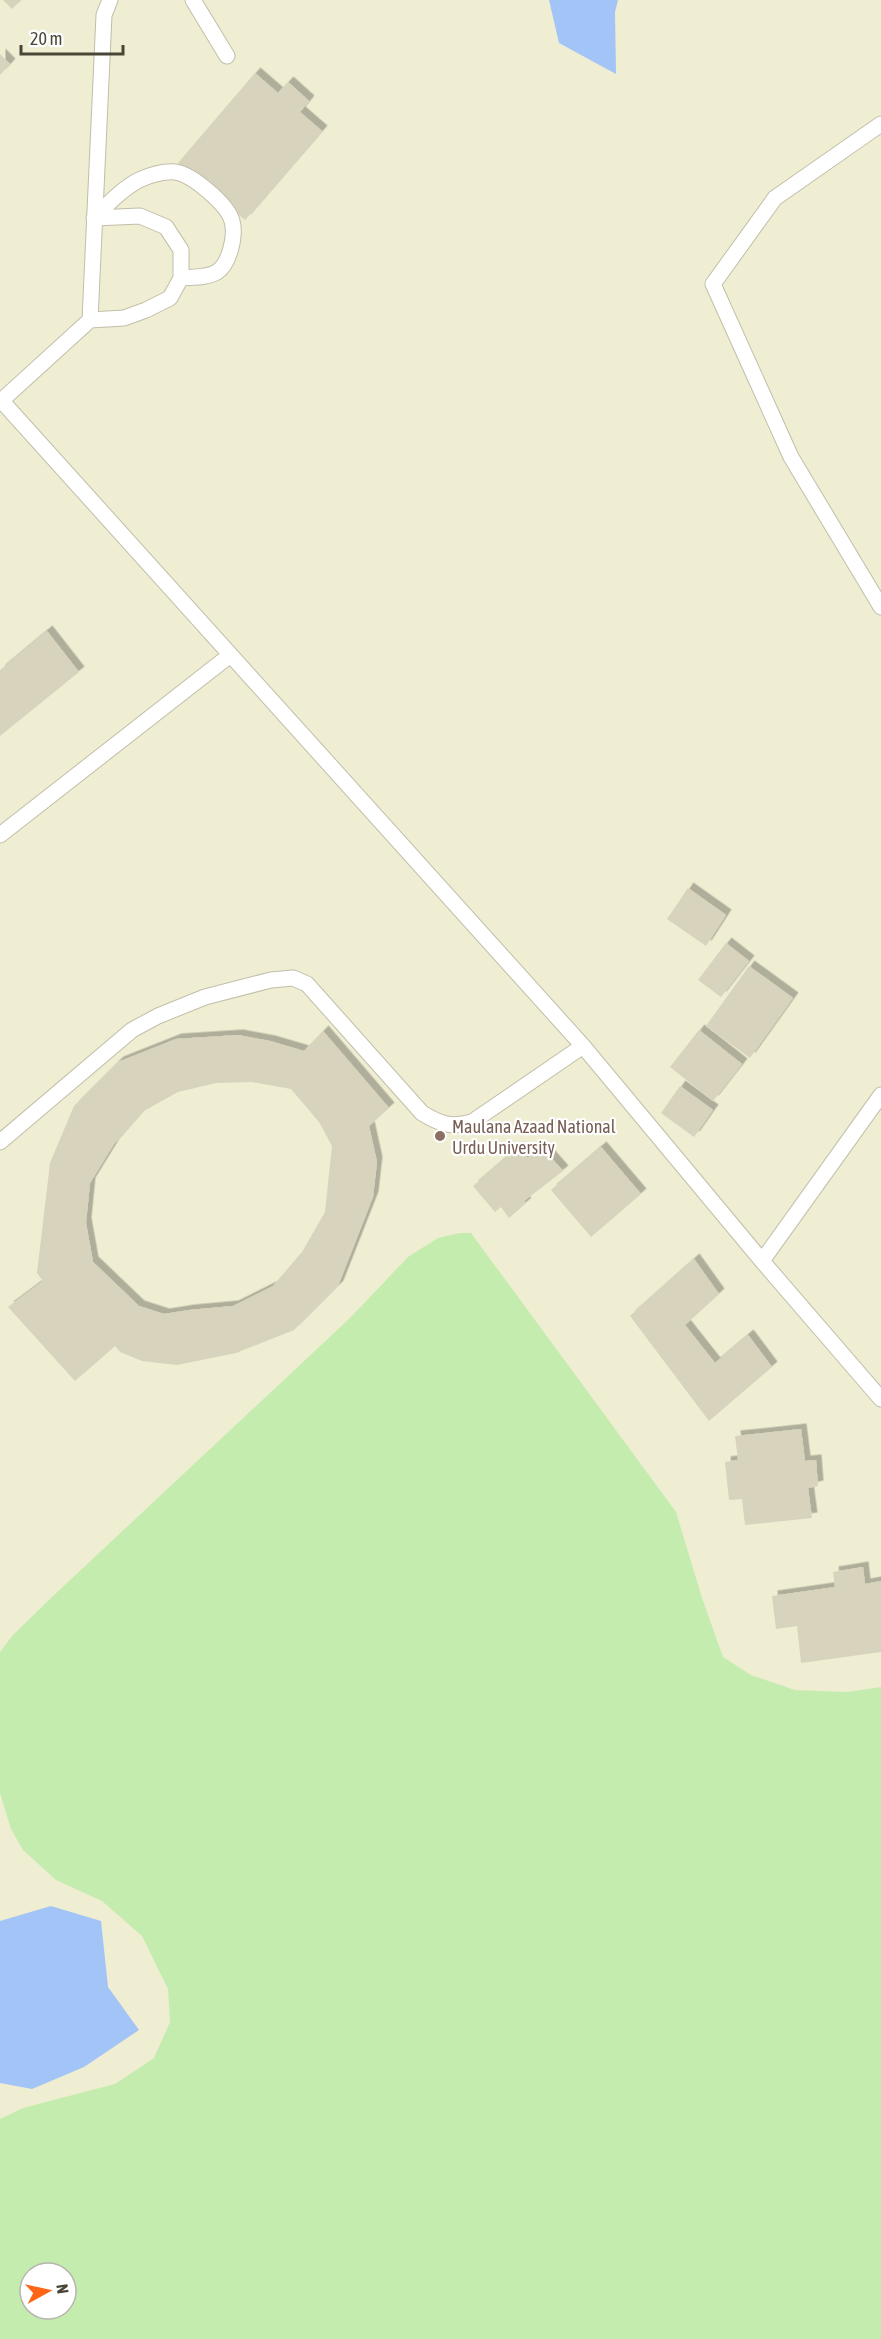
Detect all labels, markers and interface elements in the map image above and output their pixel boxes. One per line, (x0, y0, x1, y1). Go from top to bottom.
scale bar (21, 18, 123, 56)
text: 20 m (30, 28, 62, 49)
place label: Maulana Azaad National Urdu University (452, 1116, 616, 1158)
marker: Maulana Azaad National Urdu University (433, 1129, 447, 1143)
north arrow (18, 2261, 78, 2321)
text: N (53, 2283, 72, 2295)

